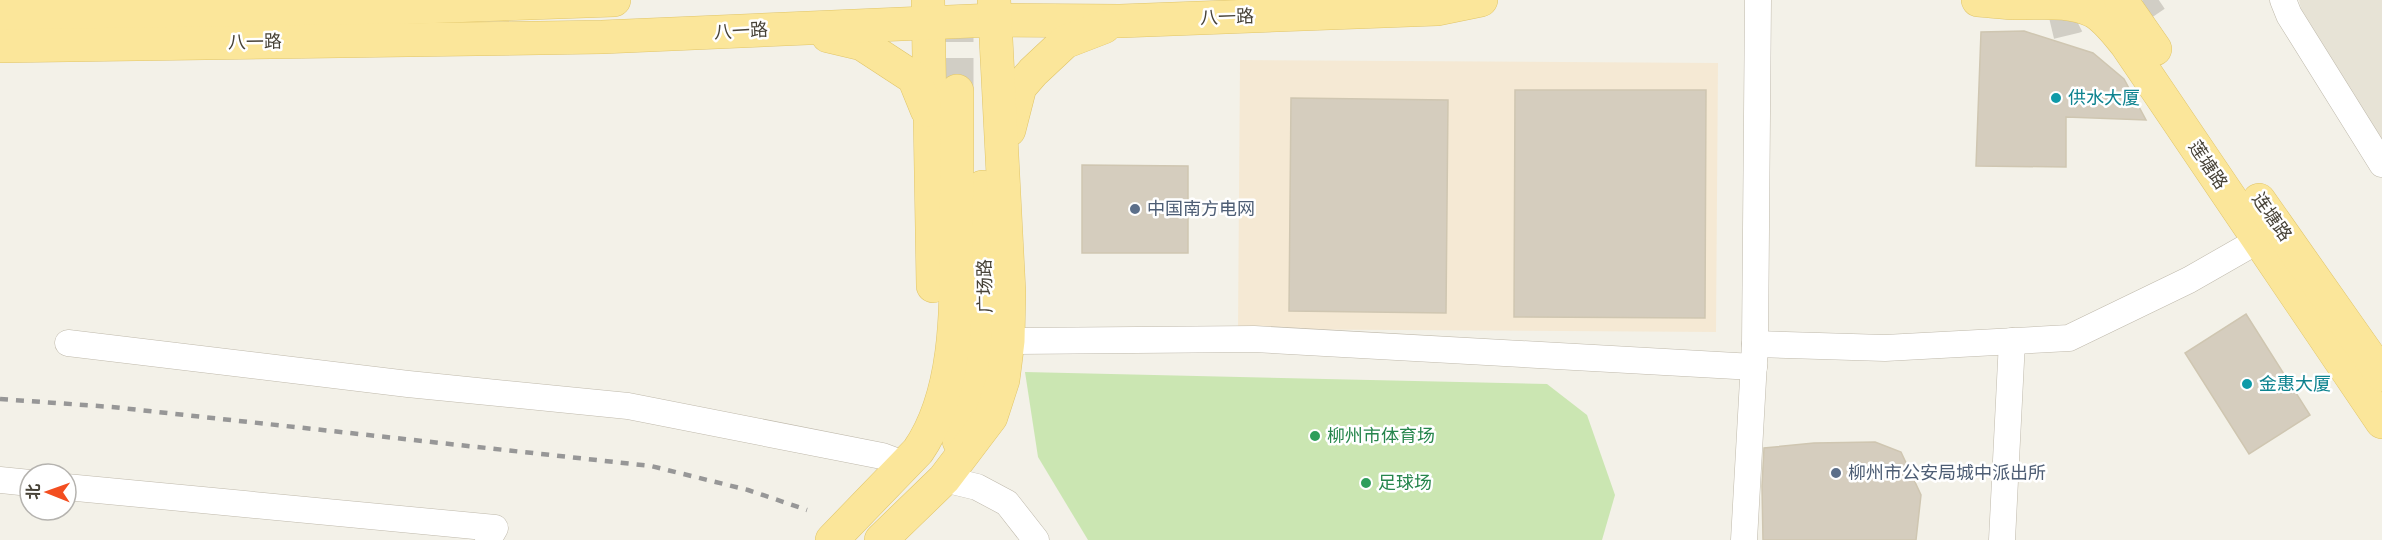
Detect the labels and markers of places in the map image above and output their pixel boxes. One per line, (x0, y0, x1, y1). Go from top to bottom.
place label: 供水大厦 (2068, 87, 2140, 109)
marker: 供水大厦 (2049, 91, 2063, 105)
place label: 中国南方电网 (1147, 198, 1255, 220)
marker: 中国南方电网 (1128, 202, 1142, 216)
place label: 金惠大厦 (2259, 373, 2331, 395)
marker: 金惠大厦 (2240, 377, 2254, 391)
place label: 柳州市体育场 (1327, 425, 1435, 447)
marker: 柳州市体育场 (1308, 429, 1322, 443)
place label: 柳州市公安局城中派出所 (1848, 462, 2046, 484)
marker: 柳州市公安局城中派出所 (1829, 466, 1843, 480)
place label: 足球场 (1378, 472, 1432, 494)
marker: 足球场 (1359, 476, 1373, 490)

